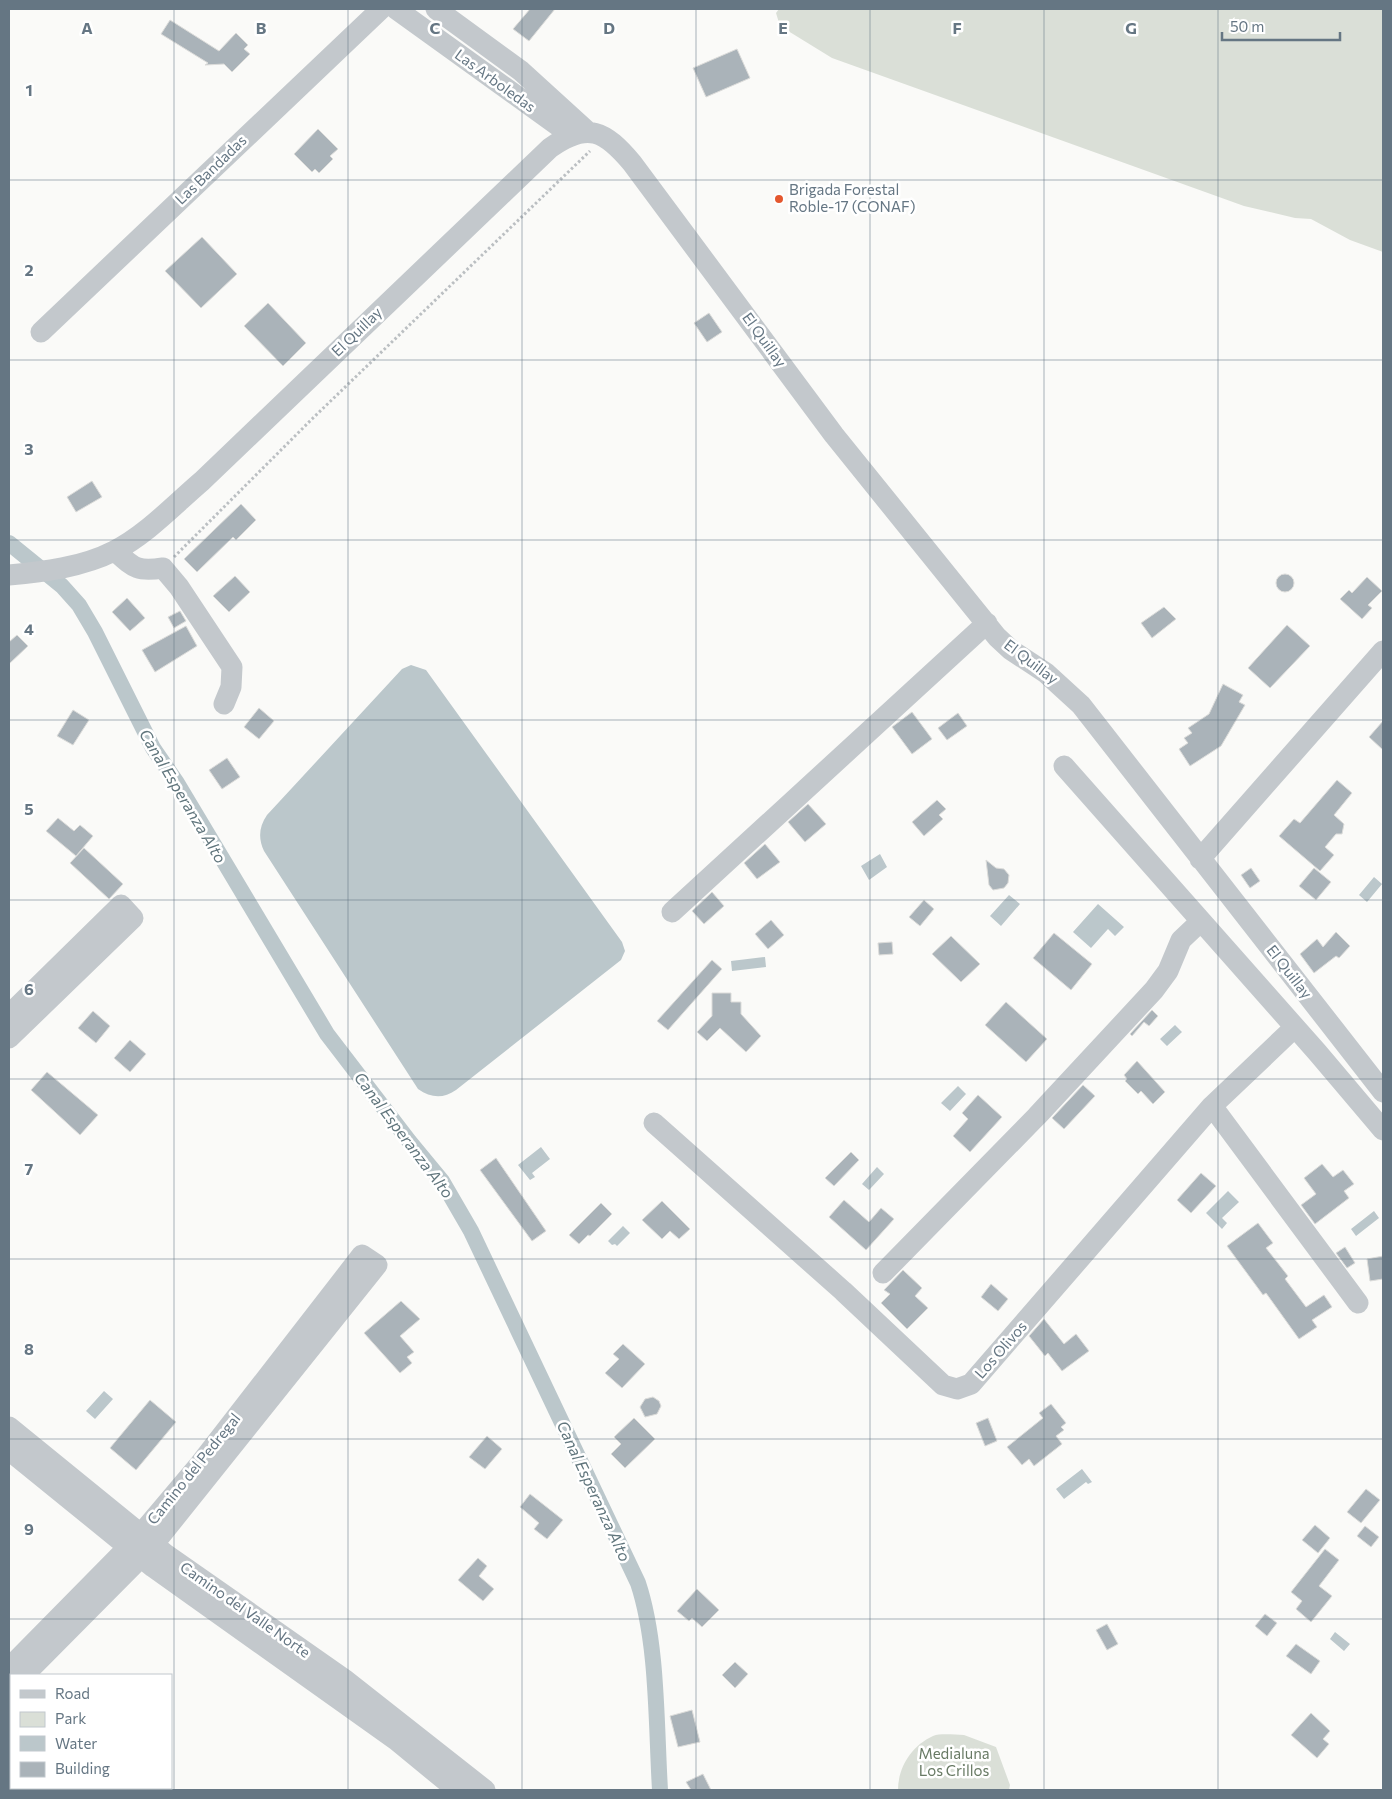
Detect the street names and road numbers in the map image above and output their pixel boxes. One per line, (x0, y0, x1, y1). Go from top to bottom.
street label: Las Arboledas (452, 45, 540, 116)
street label: Las Bandadas (171, 131, 250, 208)
street label: El Quillay (327, 303, 385, 360)
street label: El Quillay (739, 309, 791, 370)
street label: El Quillay (1001, 635, 1062, 688)
street label: El Quillay (1263, 941, 1316, 1002)
street label: Los Olivos (970, 1317, 1030, 1382)
street label: Camino del Pedregal (143, 1409, 244, 1528)
street label: Camino del Valle Norte (177, 1557, 314, 1661)

